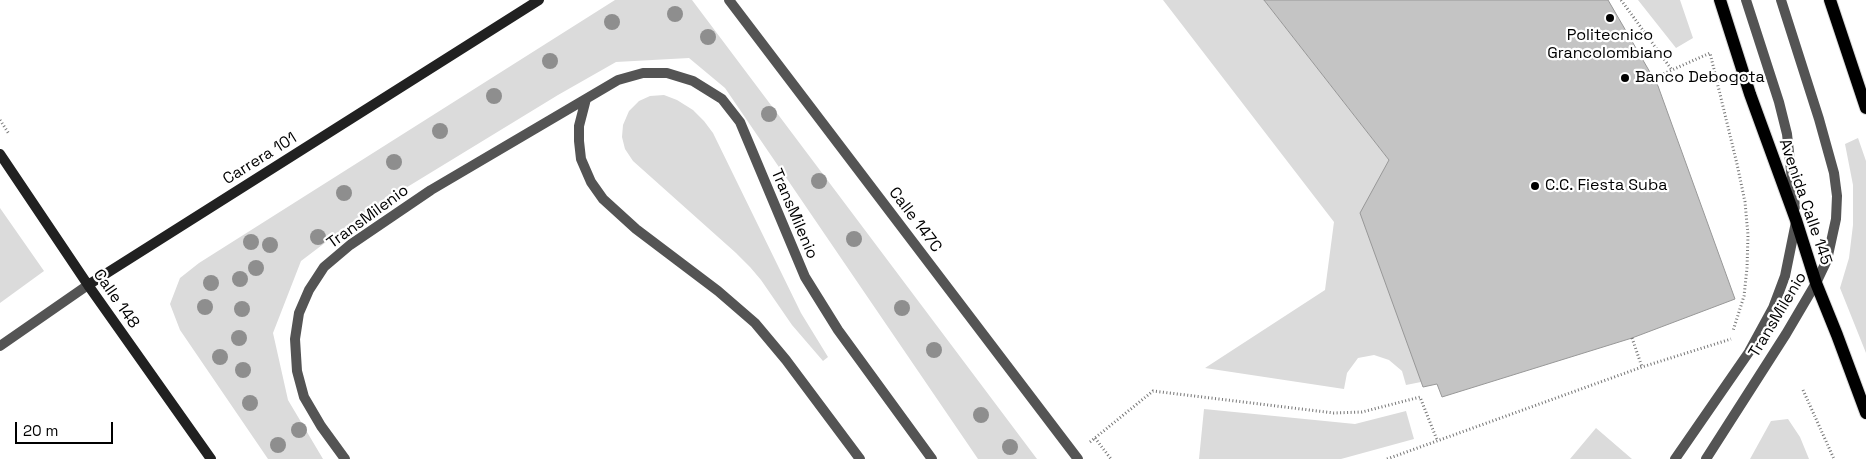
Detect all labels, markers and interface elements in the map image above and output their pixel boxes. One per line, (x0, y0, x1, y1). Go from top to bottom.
marker: Politecnico Grancolombiano (1604, 12, 1616, 24)
place label: Politecnico Grancolombiano (1547, 26, 1673, 64)
place label: Banco Debogota (1635, 68, 1765, 88)
marker: Banco Debogota (1619, 72, 1631, 84)
street label: Carrera 101 (220, 129, 300, 189)
street label: Avenida Calle 145 (1774, 136, 1836, 268)
street label: TransMilenio (766, 166, 822, 262)
place label: C.C. Fiesta Suba (1545, 176, 1667, 196)
marker: C.C. Fiesta Suba (1529, 180, 1541, 192)
street label: TransMilenio (323, 181, 413, 253)
street label: Calle 147C (884, 184, 946, 256)
street label: Calle 148 (89, 266, 143, 332)
street label: TransMilenio (1745, 269, 1811, 361)
scale bar (18, 412, 115, 444)
text: 20 m (23, 421, 58, 440)

